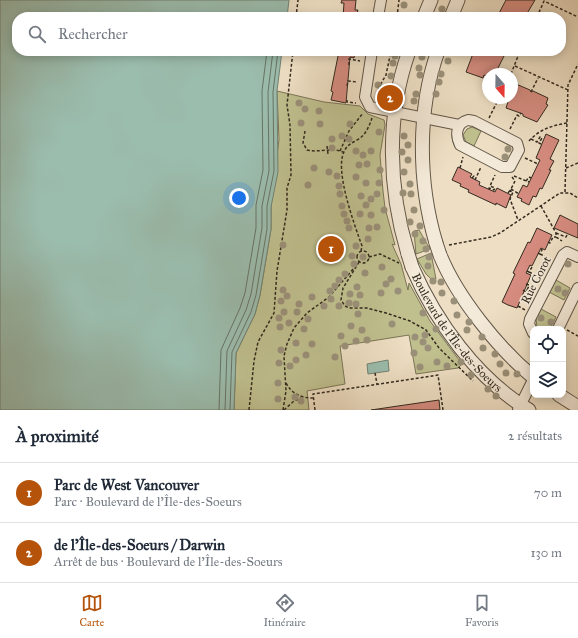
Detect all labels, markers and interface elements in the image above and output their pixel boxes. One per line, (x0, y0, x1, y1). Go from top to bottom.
search box (12, 12, 566, 56)
icon: search (26, 23, 48, 45)
text: Rechercher (58, 25, 128, 43)
north arrow (482, 68, 518, 104)
pin: 2 (377, 83, 403, 113)
your location (229, 188, 249, 208)
pin: 1 (318, 234, 344, 264)
street label: Rue Corot (518, 253, 554, 306)
street label: Boulevard de l'Île-des-Soeurs (409, 271, 505, 395)
map controls (530, 326, 566, 398)
button: locate (530, 326, 566, 362)
button: layers (530, 362, 566, 398)
text: À proximité (16, 426, 99, 447)
text: 2 résultats (508, 428, 562, 444)
text: Parc de West Vancouver (54, 476, 199, 494)
text: 1 (26, 485, 32, 501)
text: 70 m (534, 485, 562, 501)
text: Parc · Boulevard de l'Île-des-Soeurs (54, 494, 242, 510)
text: de l'Île-des-Soeurs / Darwin (54, 536, 225, 554)
text: 2 (26, 545, 32, 561)
text: 130 m (530, 545, 562, 561)
text: Arrêt de bus · Boulevard de l'Île-des-Soeurs (54, 554, 283, 570)
tab: Carte (80, 592, 104, 629)
tab: Itinéraire (263, 592, 306, 629)
tab: Favoris (465, 592, 498, 629)

